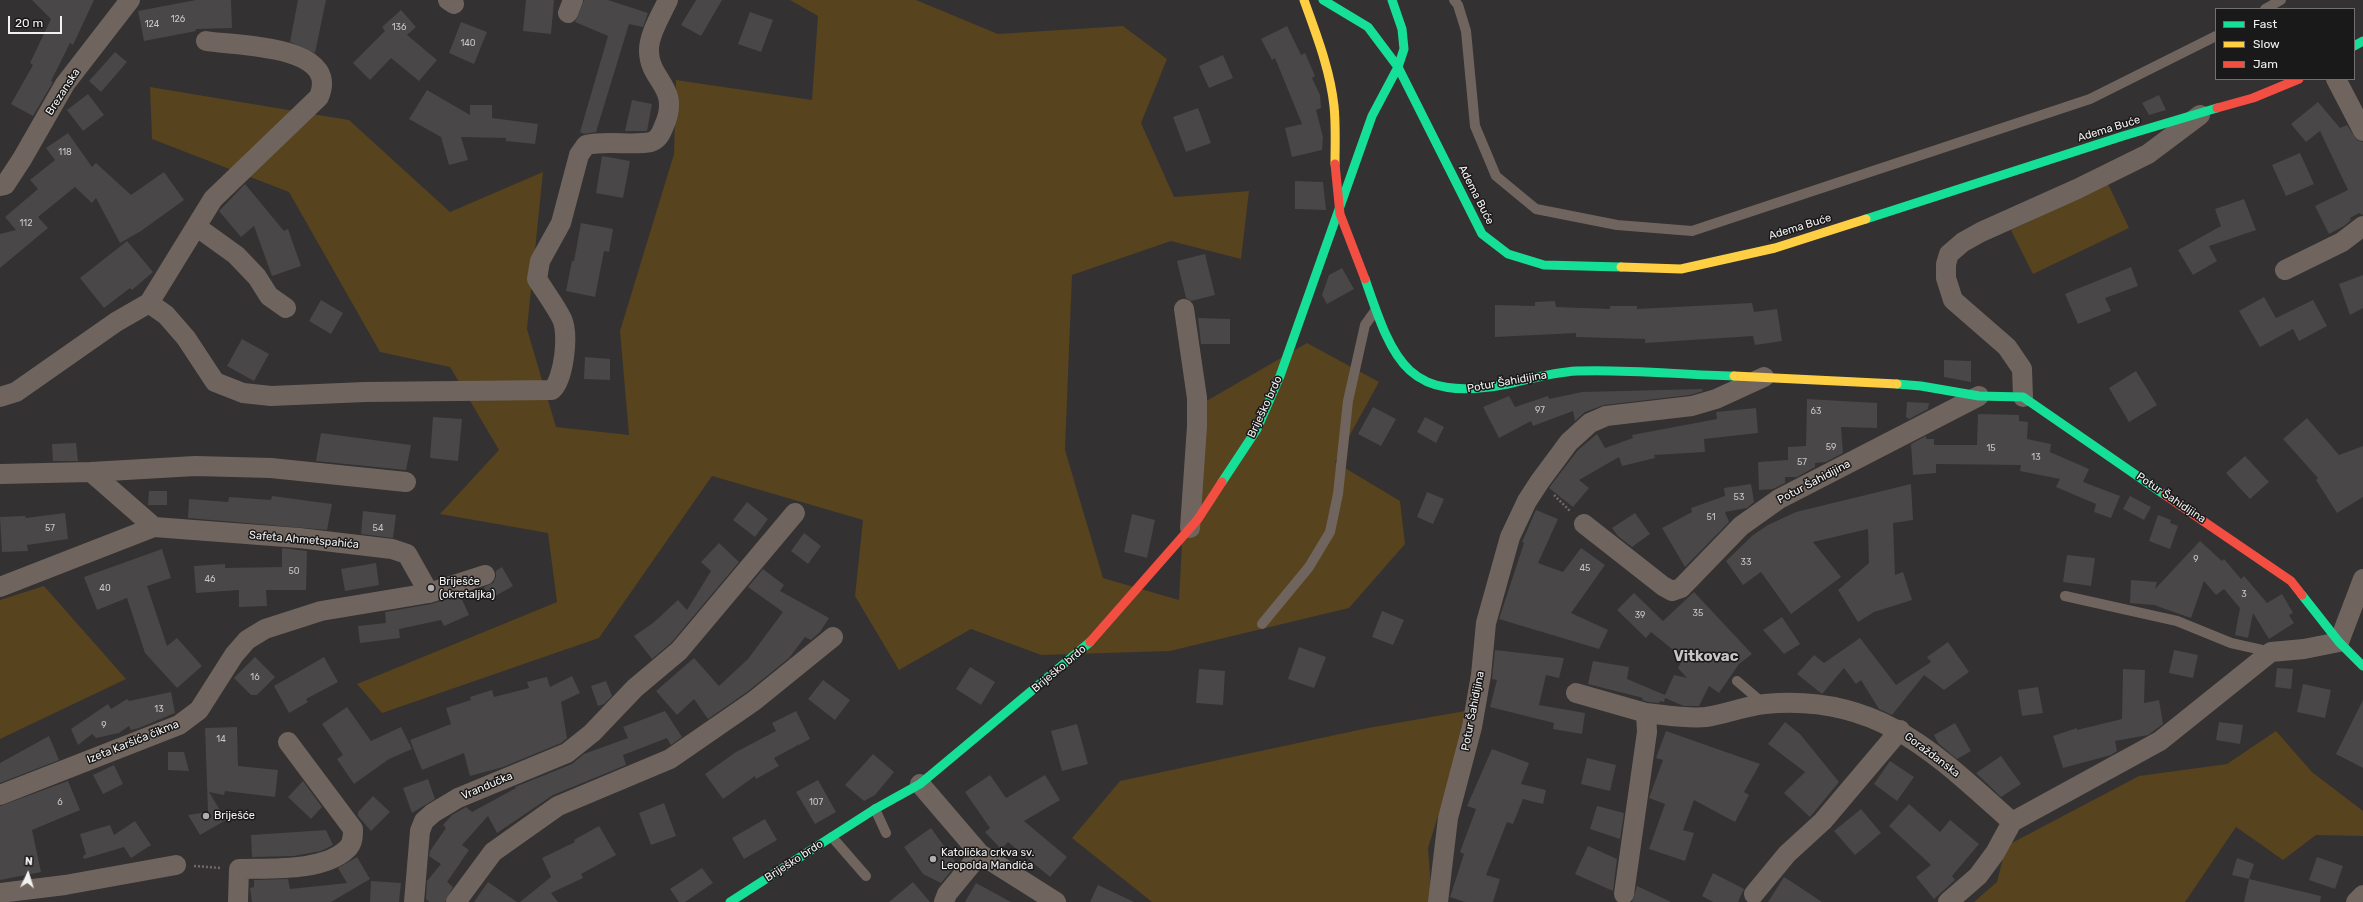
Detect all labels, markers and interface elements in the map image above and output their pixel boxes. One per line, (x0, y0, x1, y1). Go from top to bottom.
scale bar (10, 8, 64, 34)
legend (2215, 8, 2355, 80)
house number: 126 (171, 14, 185, 24)
text: 20 m (15, 16, 43, 30)
text: Fast (2253, 17, 2277, 31)
house number: 124 (145, 19, 159, 29)
house number: 136 (392, 22, 406, 32)
text: Slow (2253, 37, 2280, 51)
house number: 140 (460, 38, 476, 48)
text: Jam (2253, 57, 2278, 71)
street label: Brezanska (43, 66, 83, 118)
street label: Adema Buće (2076, 113, 2142, 145)
house number: 118 (58, 147, 72, 157)
street label: Adema Buće (1455, 163, 1497, 227)
street label: Adema Buće (1767, 211, 1833, 243)
house number: 112 (20, 218, 32, 228)
street label: Potur Šahidijina (1466, 368, 1548, 396)
street label: Briješko brdo (1245, 374, 1285, 440)
house number: 97 (1535, 405, 1545, 415)
house number: 63 (1811, 406, 1821, 416)
house number: 59 (1826, 442, 1836, 452)
house number: 15 (1986, 443, 1996, 453)
house number: 13 (2031, 452, 2041, 462)
street label: Potur Šahidijina (1775, 457, 1853, 507)
house number: 57 (1797, 457, 1807, 467)
street label: Potur Šahidijina (2134, 470, 2208, 526)
house number: 53 (1734, 492, 1744, 502)
house number: 51 (1706, 512, 1716, 522)
house number: 57 (45, 523, 55, 533)
house number: 54 (373, 523, 383, 533)
street label: Safeta Ahmetspahića (249, 529, 359, 551)
house number: 9 (2193, 554, 2199, 564)
house number: 33 (1741, 557, 1751, 567)
house number: 45 (1580, 563, 1590, 573)
house number: 50 (288, 566, 300, 576)
house number: 46 (204, 574, 216, 584)
place label: Briješće (okretaljka) (439, 575, 495, 601)
house number: 40 (99, 583, 111, 593)
marker: Briješće (okretaljka) (426, 583, 436, 593)
house number: 3 (2241, 589, 2247, 599)
house number: 35 (1693, 608, 1703, 618)
house number: 39 (1635, 610, 1645, 620)
street label: Briješko brdo (1029, 643, 1089, 695)
district label: Vitkovac (1673, 648, 1739, 666)
street label: Potur Šahidijina (1459, 670, 1487, 752)
house number: 16 (250, 672, 260, 682)
house number: 13 (154, 704, 164, 714)
street label: Izeta Karšića čikma (85, 718, 181, 766)
house number: 9 (101, 720, 107, 730)
street label: Goraždanska (1902, 730, 1962, 780)
house number: 14 (216, 734, 226, 744)
street label: Vrandučka (459, 769, 515, 803)
house number: 6 (57, 797, 63, 807)
house number: 107 (809, 797, 823, 807)
place label: Briješće (214, 809, 255, 823)
marker: Briješće (201, 811, 211, 821)
street label: Briješko brdo (762, 837, 826, 885)
place label: Katolička crkva sv. Leopolda Mandića (941, 846, 1034, 872)
north arrow (8, 854, 48, 894)
marker: Katolička crkva sv. Leopolda Mandića (928, 854, 938, 864)
text: N (24, 855, 33, 868)

